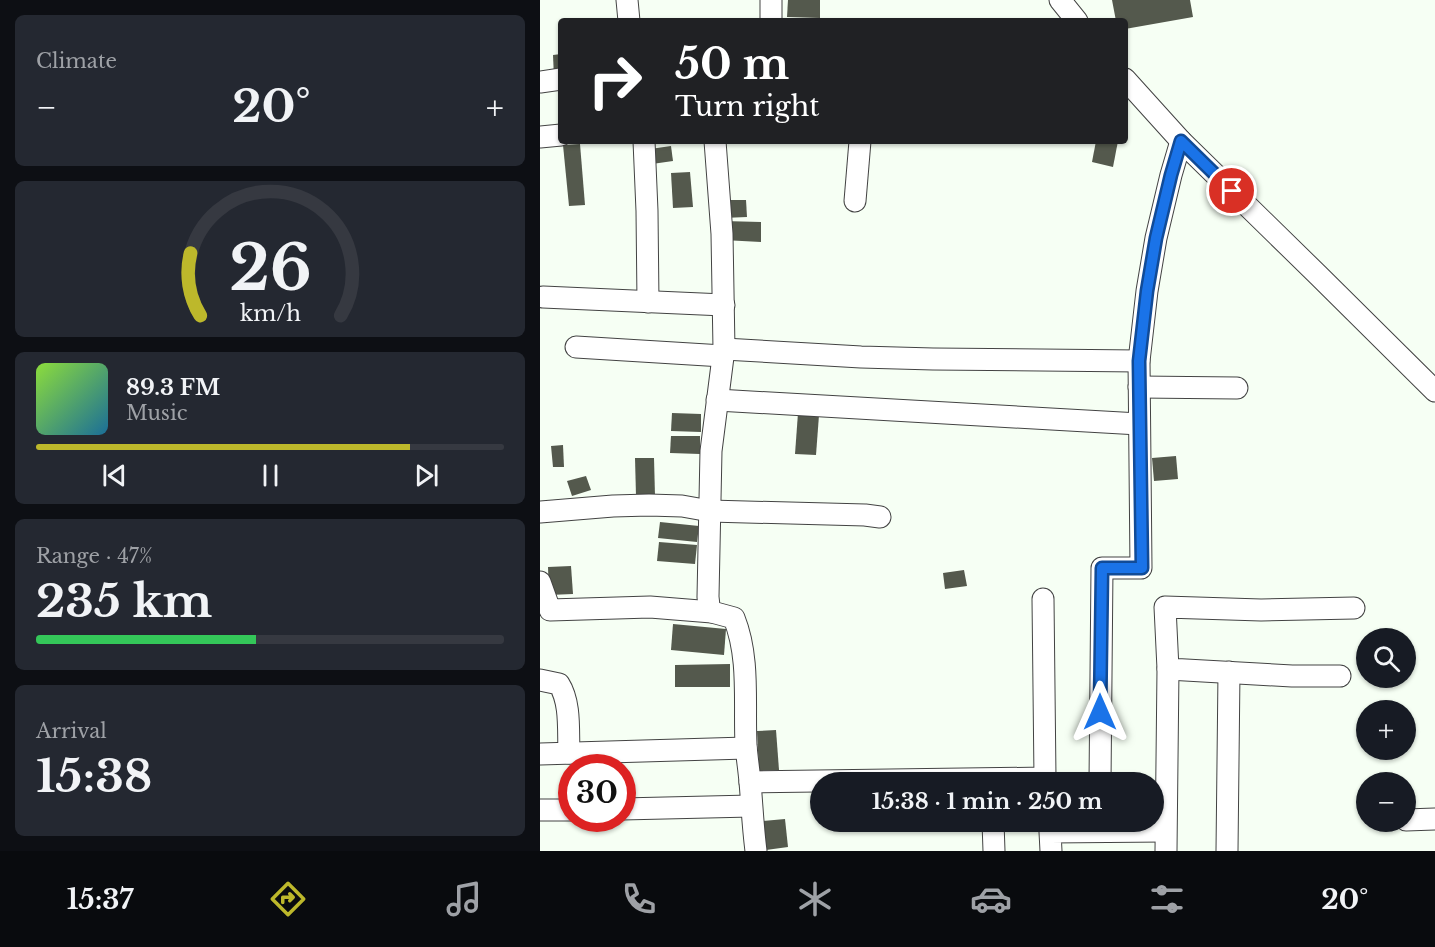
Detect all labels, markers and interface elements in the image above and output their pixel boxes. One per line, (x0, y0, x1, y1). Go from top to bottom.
text: 50 m (675, 38, 789, 90)
icon: right (576, 42, 654, 120)
text: Climate (36, 49, 117, 73)
text: 20° (232, 78, 311, 134)
text: − (36, 87, 57, 128)
text: + (486, 87, 504, 128)
text: Turn right (675, 90, 819, 123)
pin (1206, 165, 1257, 216)
icon: arrive (1215, 174, 1248, 207)
text: 26 (229, 229, 311, 307)
text: km/h (240, 301, 301, 328)
text: 89.3 FM (126, 374, 220, 401)
text: Music (126, 401, 187, 425)
icon: previous (98, 459, 131, 492)
icon: pause (254, 459, 287, 492)
icon: next (410, 459, 443, 492)
text: Range · 47% (36, 544, 152, 568)
text: 235 km (36, 573, 212, 629)
map controls (1356, 628, 1416, 832)
button: search (1356, 628, 1416, 688)
position arrow (1068, 680, 1132, 744)
button: + (1356, 700, 1416, 760)
text: Arrival (36, 719, 107, 743)
text: 15:38 (36, 748, 152, 804)
speed limit sign: 30 (558, 754, 636, 832)
button: − (1356, 772, 1416, 832)
text: 15:38 · 1 min · 250 m (872, 788, 1102, 815)
icon: directions (267, 878, 309, 920)
icon: music (443, 878, 485, 920)
icon: phone (618, 878, 660, 920)
icon: climate (794, 878, 836, 920)
icon: car (970, 878, 1012, 920)
icon: filters (1146, 878, 1188, 920)
text: 15:37 (67, 883, 133, 916)
text: 20° (1321, 883, 1368, 916)

